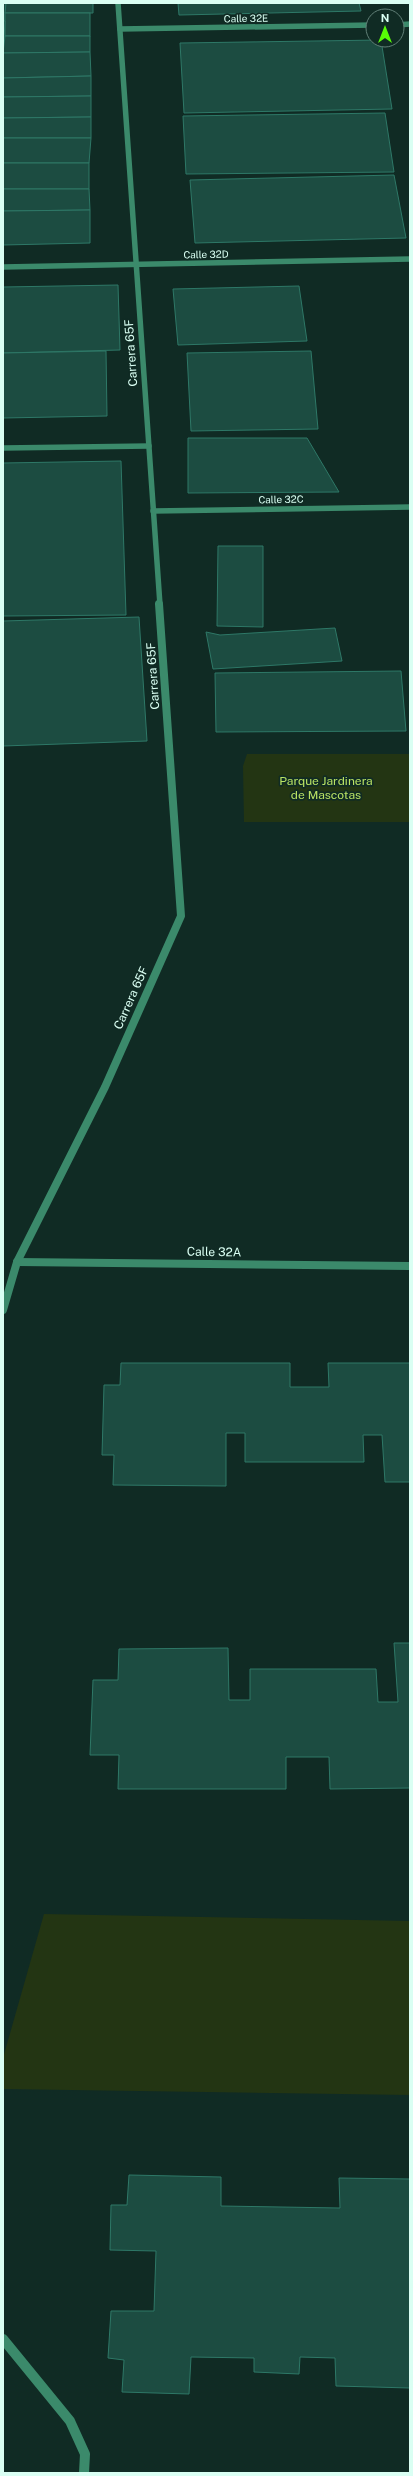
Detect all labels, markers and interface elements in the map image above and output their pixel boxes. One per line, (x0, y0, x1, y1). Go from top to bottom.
north arrow (365, 8, 405, 48)
street label: Calle 32E (224, 12, 268, 24)
text: N (381, 12, 389, 24)
street label: Calle 32D (183, 248, 229, 260)
street label: Carrera 65F (122, 319, 140, 387)
street label: Calle 32C (258, 493, 304, 505)
street label: Carrera 65F (144, 642, 162, 710)
park label: Parque Jardinera de Mascotas (279, 774, 373, 802)
street label: Carrera 65F (111, 964, 151, 1032)
street label: Calle 32A (187, 1245, 242, 1259)

